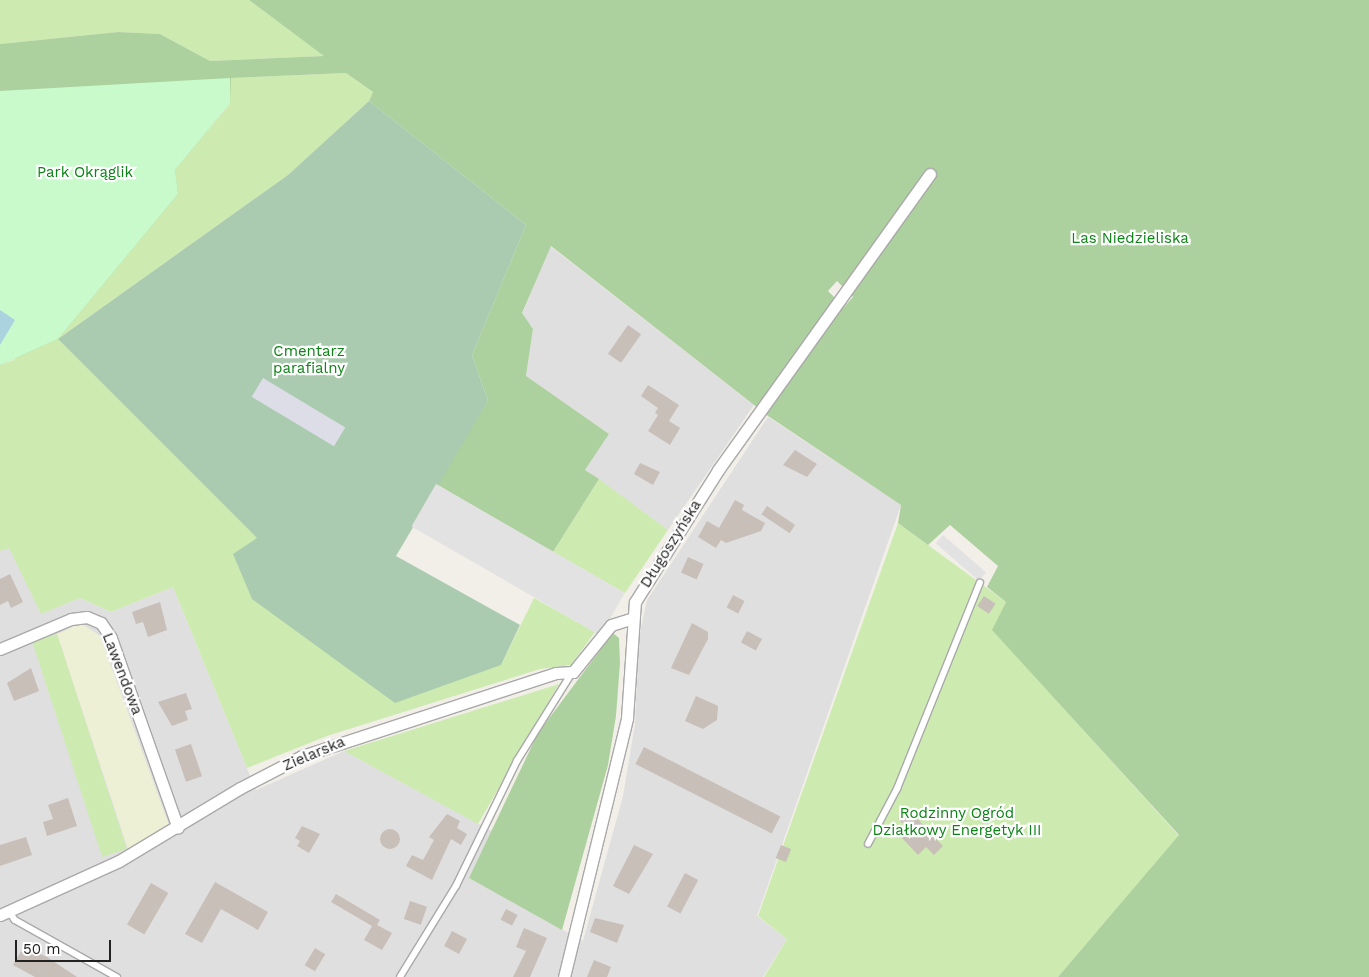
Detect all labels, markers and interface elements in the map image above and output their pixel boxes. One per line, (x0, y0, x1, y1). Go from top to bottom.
park label: Park Okrąglik (37, 164, 133, 182)
park label: Las Niedzieliska (1071, 230, 1189, 248)
park label: Cmentarz parafialny (273, 342, 345, 377)
street label: Długoszyńska (637, 497, 705, 591)
street label: Lawendowa (98, 630, 146, 718)
street label: Zielarska (280, 733, 348, 775)
park label: Rodzinny Ogród Działkowy Energetyk III (872, 804, 1042, 839)
scale bar (18, 930, 114, 962)
text: 50 m (23, 940, 60, 958)

